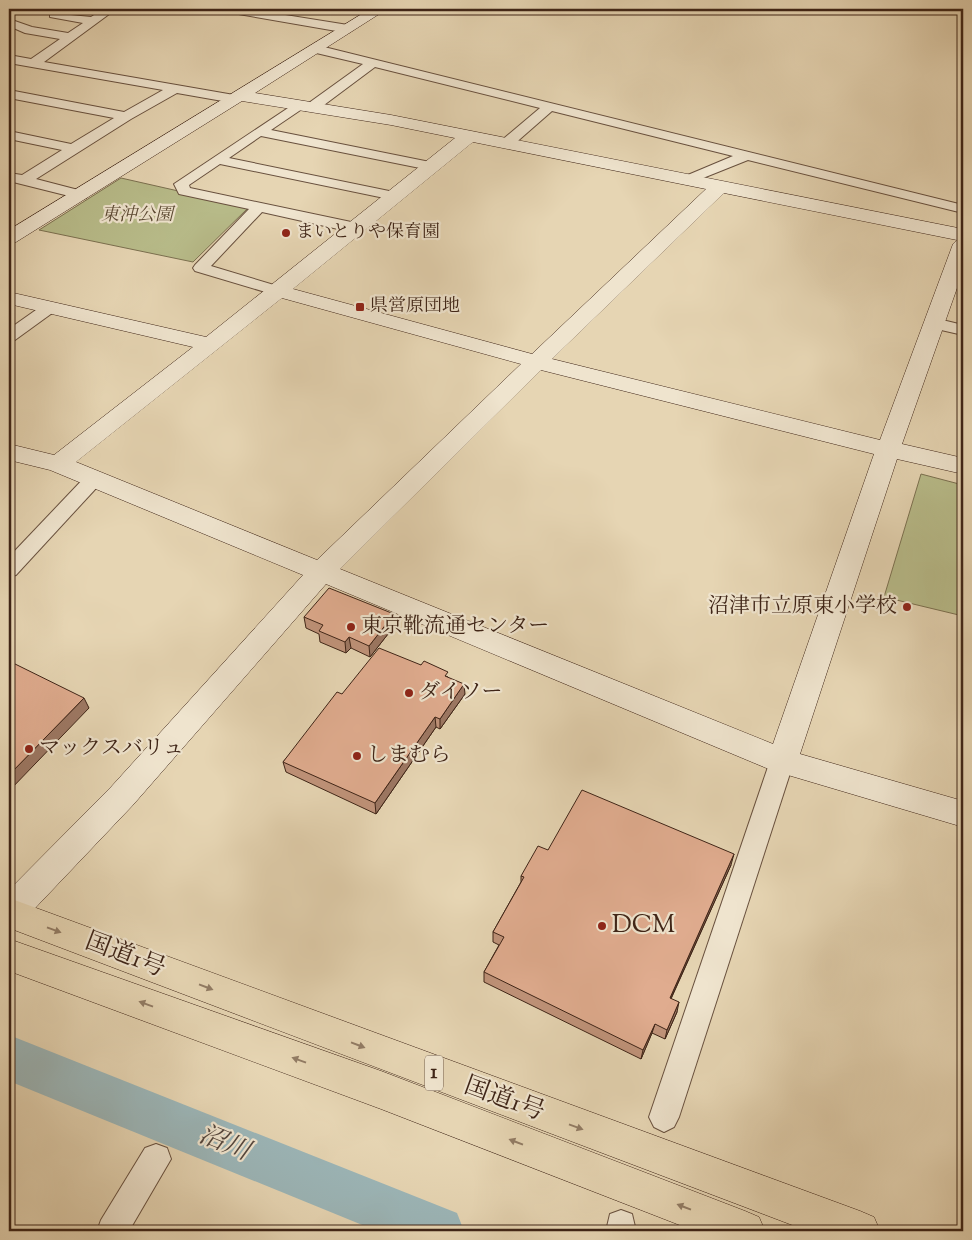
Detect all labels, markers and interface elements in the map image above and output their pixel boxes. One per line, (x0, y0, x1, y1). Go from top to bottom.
park label: 東沖公園 (101, 203, 176, 229)
place label: まいとりや保育園 (296, 220, 440, 246)
marker: まいとりや保育園 (280, 227, 292, 239)
place label: 県営原団地 (370, 294, 460, 320)
marker: 県営原団地 (354, 301, 366, 313)
place label: 沼津市立原東小学校 (708, 592, 897, 622)
marker: 沼津市立原東小学校 (901, 601, 913, 613)
place label: 東京靴流通センター (361, 612, 549, 642)
marker: 東京靴流通センター (345, 621, 357, 633)
place label: ダイソー (419, 678, 503, 708)
marker: ダイソー (403, 687, 415, 699)
place label: マックスバリュ (39, 734, 184, 764)
place label: しまむら (367, 741, 451, 771)
marker: マックスバリュ (23, 743, 35, 755)
marker: しまむら (351, 750, 363, 762)
place label: DCM (612, 908, 675, 944)
marker: DCM (596, 920, 608, 932)
street label: 国道1号 (80, 924, 170, 988)
one-way arrow (47, 927, 62, 934)
one-way arrow (199, 984, 214, 991)
one-way arrow (138, 1000, 153, 1008)
one-way arrow (351, 1042, 366, 1049)
one-way arrow (291, 1056, 306, 1063)
road number: 1 (425, 1056, 443, 1090)
street label: 国道1号 (459, 1069, 549, 1131)
water label: 沼川 (193, 1117, 258, 1172)
one-way arrow (569, 1123, 584, 1131)
one-way arrow (508, 1138, 523, 1146)
one-way arrow (676, 1203, 691, 1211)

